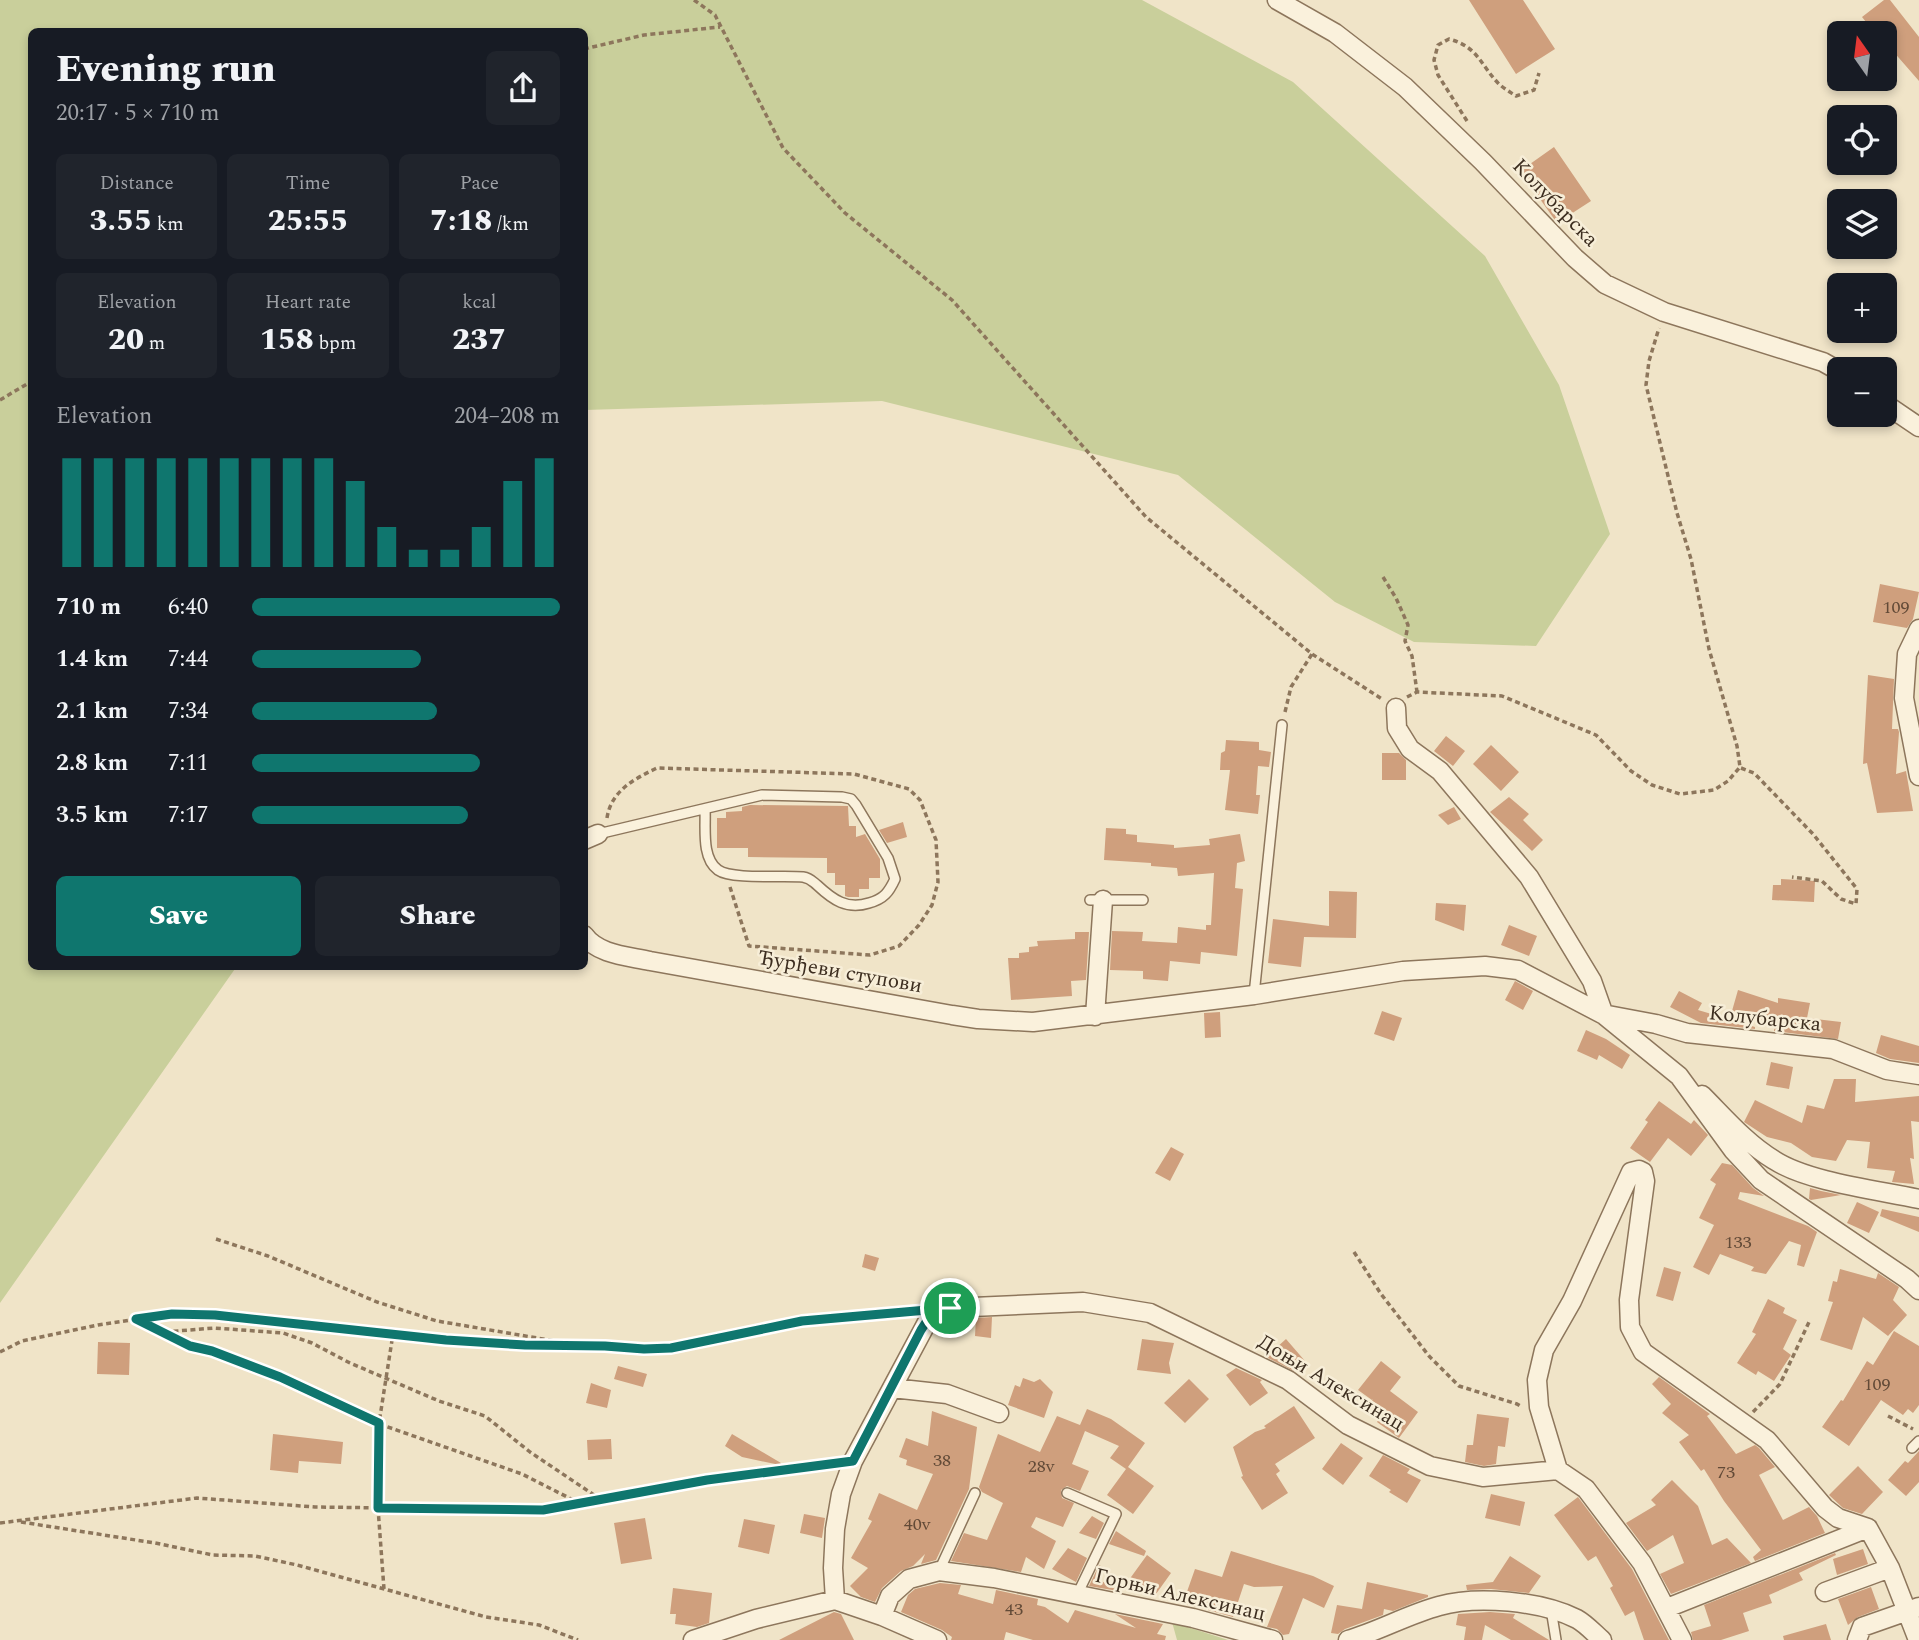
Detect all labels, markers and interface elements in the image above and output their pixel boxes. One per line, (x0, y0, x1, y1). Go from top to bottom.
north arrow (1827, 21, 1897, 91)
map controls (1827, 21, 1897, 427)
text: Evening run (56, 41, 276, 99)
button: share (486, 51, 560, 125)
text: 20:17 · 5 × 710 m (56, 96, 220, 131)
button: locate (1827, 105, 1897, 175)
street label: Колубарска (1504, 151, 1606, 255)
text: Distance (100, 169, 174, 198)
text: Time (286, 169, 330, 198)
text: Pace (460, 169, 499, 198)
button: layers (1827, 189, 1897, 259)
text: 3.55 (90, 198, 152, 244)
text: 25:55 (268, 198, 348, 244)
text: 7:18 (430, 198, 492, 244)
text: km (152, 210, 184, 239)
text: /km (492, 210, 529, 239)
button: + (1827, 273, 1897, 343)
text: Elevation (97, 288, 176, 317)
text: Heart rate (265, 288, 351, 317)
text: kcal (462, 288, 496, 317)
text: 20 (108, 317, 144, 363)
text: 158 (260, 317, 314, 363)
text: 237 (452, 317, 506, 363)
text: m (144, 329, 165, 358)
text: bpm (314, 329, 356, 358)
button: − (1827, 357, 1897, 427)
text: Elevation (56, 399, 152, 434)
text: 204–208 m (454, 399, 560, 434)
text: 710 m (56, 590, 121, 625)
text: 6:40 (168, 590, 208, 625)
house number: 109 (1883, 594, 1910, 621)
text: 1.4 km (56, 642, 128, 677)
text: 7:44 (168, 642, 208, 677)
text: 2.1 km (56, 694, 128, 729)
text: 7:34 (168, 694, 208, 729)
text: 2.8 km (56, 746, 128, 781)
text: 7:11 (168, 746, 208, 781)
text: 3.5 km (56, 798, 128, 833)
text: 7:17 (168, 798, 208, 833)
button: Save (56, 876, 301, 956)
button: Share (315, 876, 560, 956)
street label: Ђурђеви ступови (755, 942, 925, 1002)
street label: Колубарска (1707, 997, 1823, 1041)
house number: 133 (1725, 1229, 1752, 1256)
pin (920, 1278, 980, 1338)
icon: arrive (931, 1289, 969, 1327)
street label: Доњи Алексинац (1251, 1326, 1411, 1440)
house number: 109 (1864, 1371, 1891, 1398)
house number: 38 (933, 1447, 951, 1474)
house number: 28v (1028, 1453, 1056, 1480)
house number: 73 (1717, 1459, 1735, 1486)
house number: 40v (904, 1511, 932, 1538)
street label: Горњи Алексинац (1091, 1560, 1269, 1630)
house number: 43 (1005, 1596, 1023, 1623)

